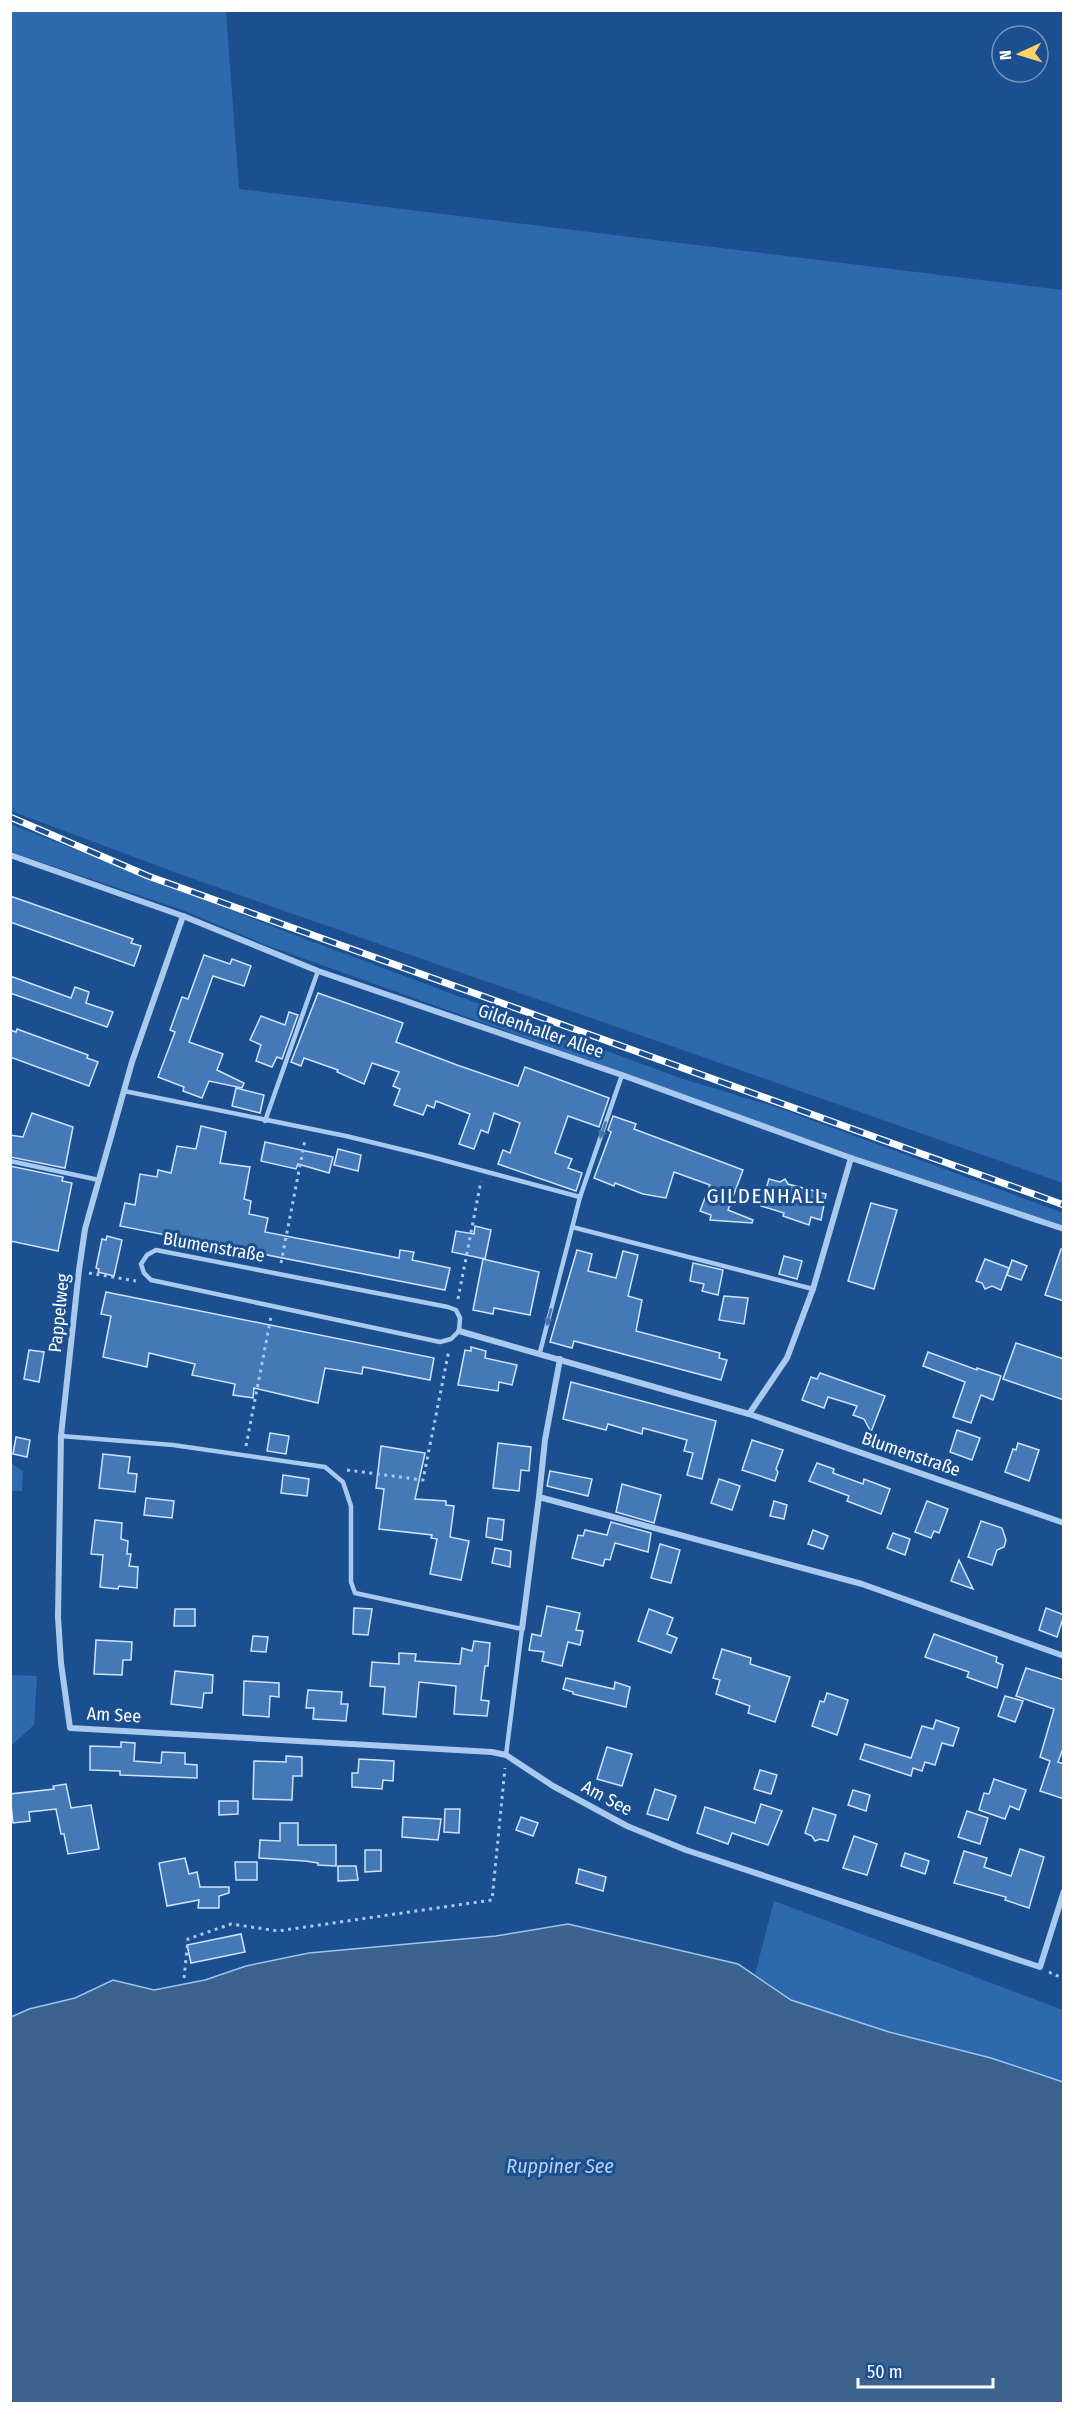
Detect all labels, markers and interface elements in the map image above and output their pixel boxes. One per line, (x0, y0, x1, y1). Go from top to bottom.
north arrow (990, 24, 1050, 84)
text: N (996, 50, 1015, 60)
street label: Gildenhaller Allee (475, 999, 607, 1063)
one-way arrow (597, 1121, 607, 1139)
district label: GILDENHALL (706, 1183, 826, 1209)
street label: Blumenstraße (161, 1227, 267, 1267)
street label: Pappelweg (44, 1272, 74, 1354)
one-way arrow (543, 1308, 553, 1327)
street label: Blumenstraße (859, 1427, 963, 1481)
street label: Am See (86, 1703, 142, 1727)
street label: Am See (578, 1776, 636, 1820)
water label: Ruppiner See (506, 2154, 614, 2178)
scale bar (858, 2351, 993, 2389)
text: 50 m (867, 2361, 903, 2383)

